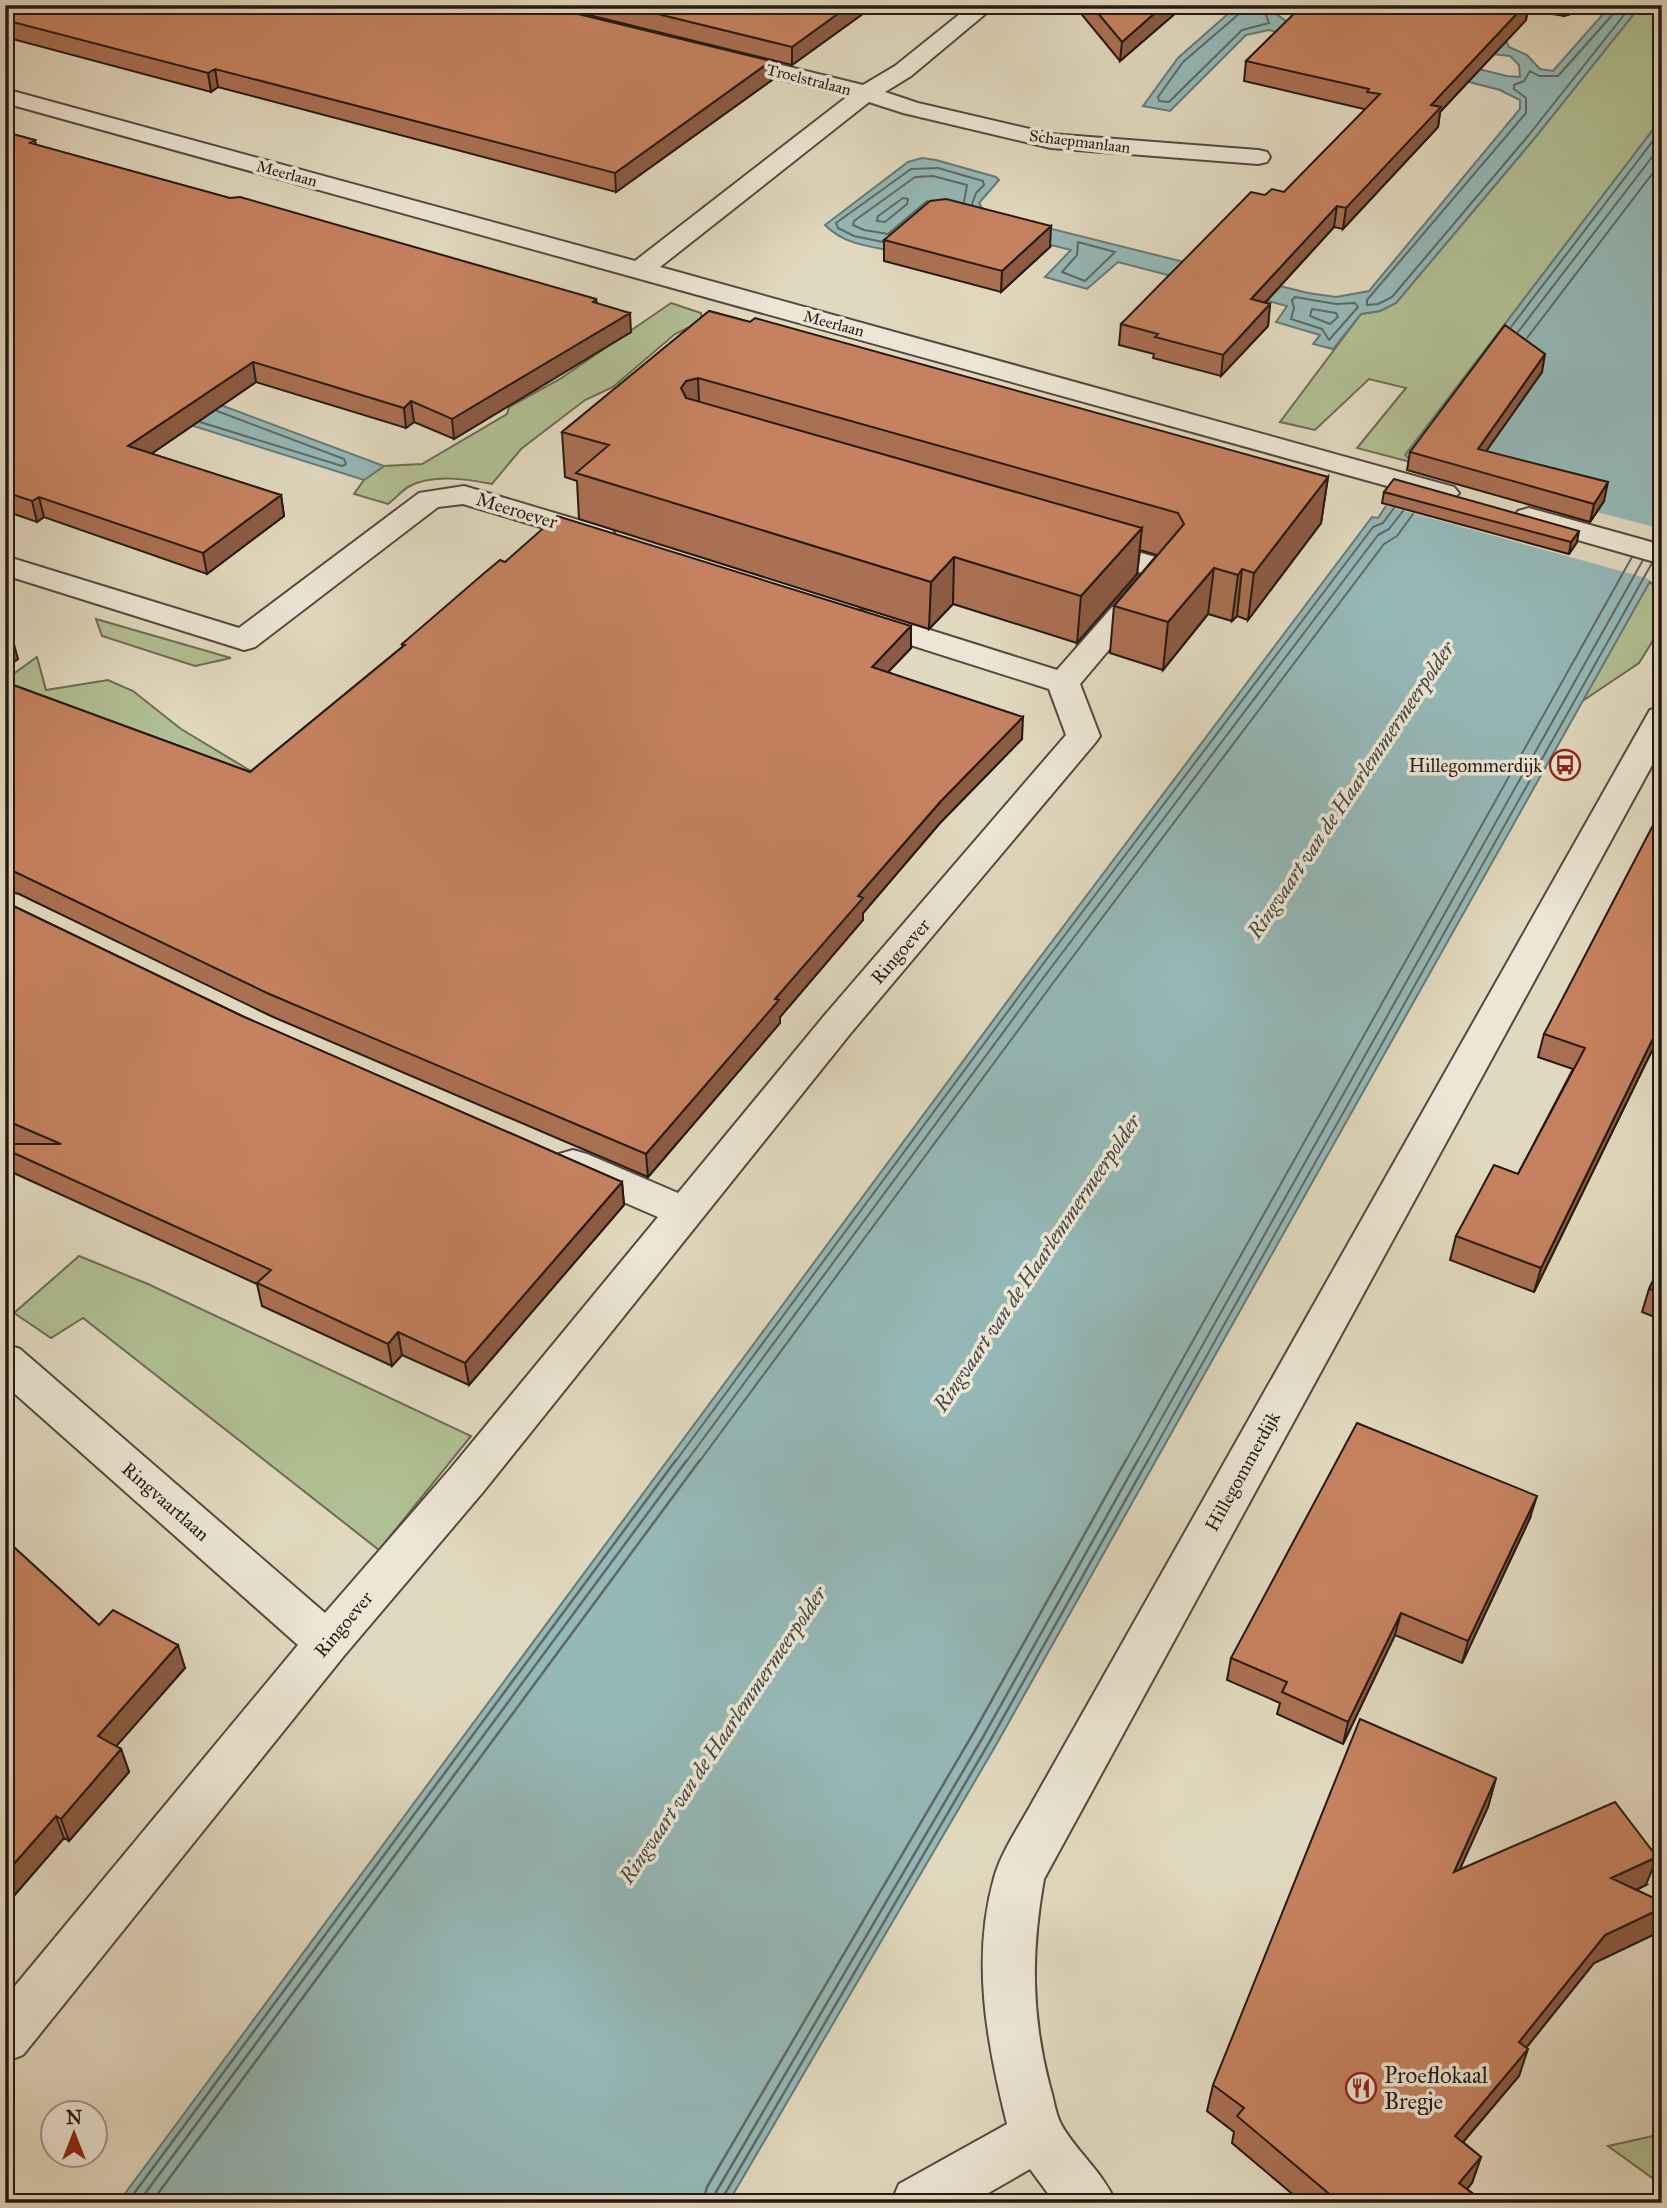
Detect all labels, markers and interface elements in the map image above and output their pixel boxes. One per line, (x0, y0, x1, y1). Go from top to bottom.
street label: Troelstralaan (765, 60, 853, 99)
street label: Schaepmanlaan (1028, 126, 1132, 157)
street label: Meerlaan (254, 156, 320, 191)
street label: Meerlaan (801, 306, 867, 341)
street label: Meeroever (473, 487, 561, 534)
water label: Ringvaart van de Haarlemmermeerpolder (1241, 636, 1461, 944)
bus stop icon: Hillegommerdijk (1548, 748, 1582, 782)
place label: Hillegommerdijk (1409, 754, 1542, 778)
street label: Ringoever (866, 913, 936, 989)
water label: Ringvaart van de Haarlemmermeerpolder (927, 1109, 1147, 1417)
street label: Hillegommerdijk (1200, 1407, 1286, 1536)
street label: Ringvaartlaan (117, 1457, 214, 1546)
water label: Ringvaart van de Haarlemmermeerpolder (613, 1581, 833, 1889)
street label: Ringoever (309, 1586, 379, 1663)
place label: Proeflokaal Bregje (1384, 2061, 1489, 2116)
restaurant icon: Proeflokaal Bregje (1344, 2071, 1378, 2105)
north arrow (38, 2100, 108, 2170)
text: N (66, 2106, 82, 2129)

